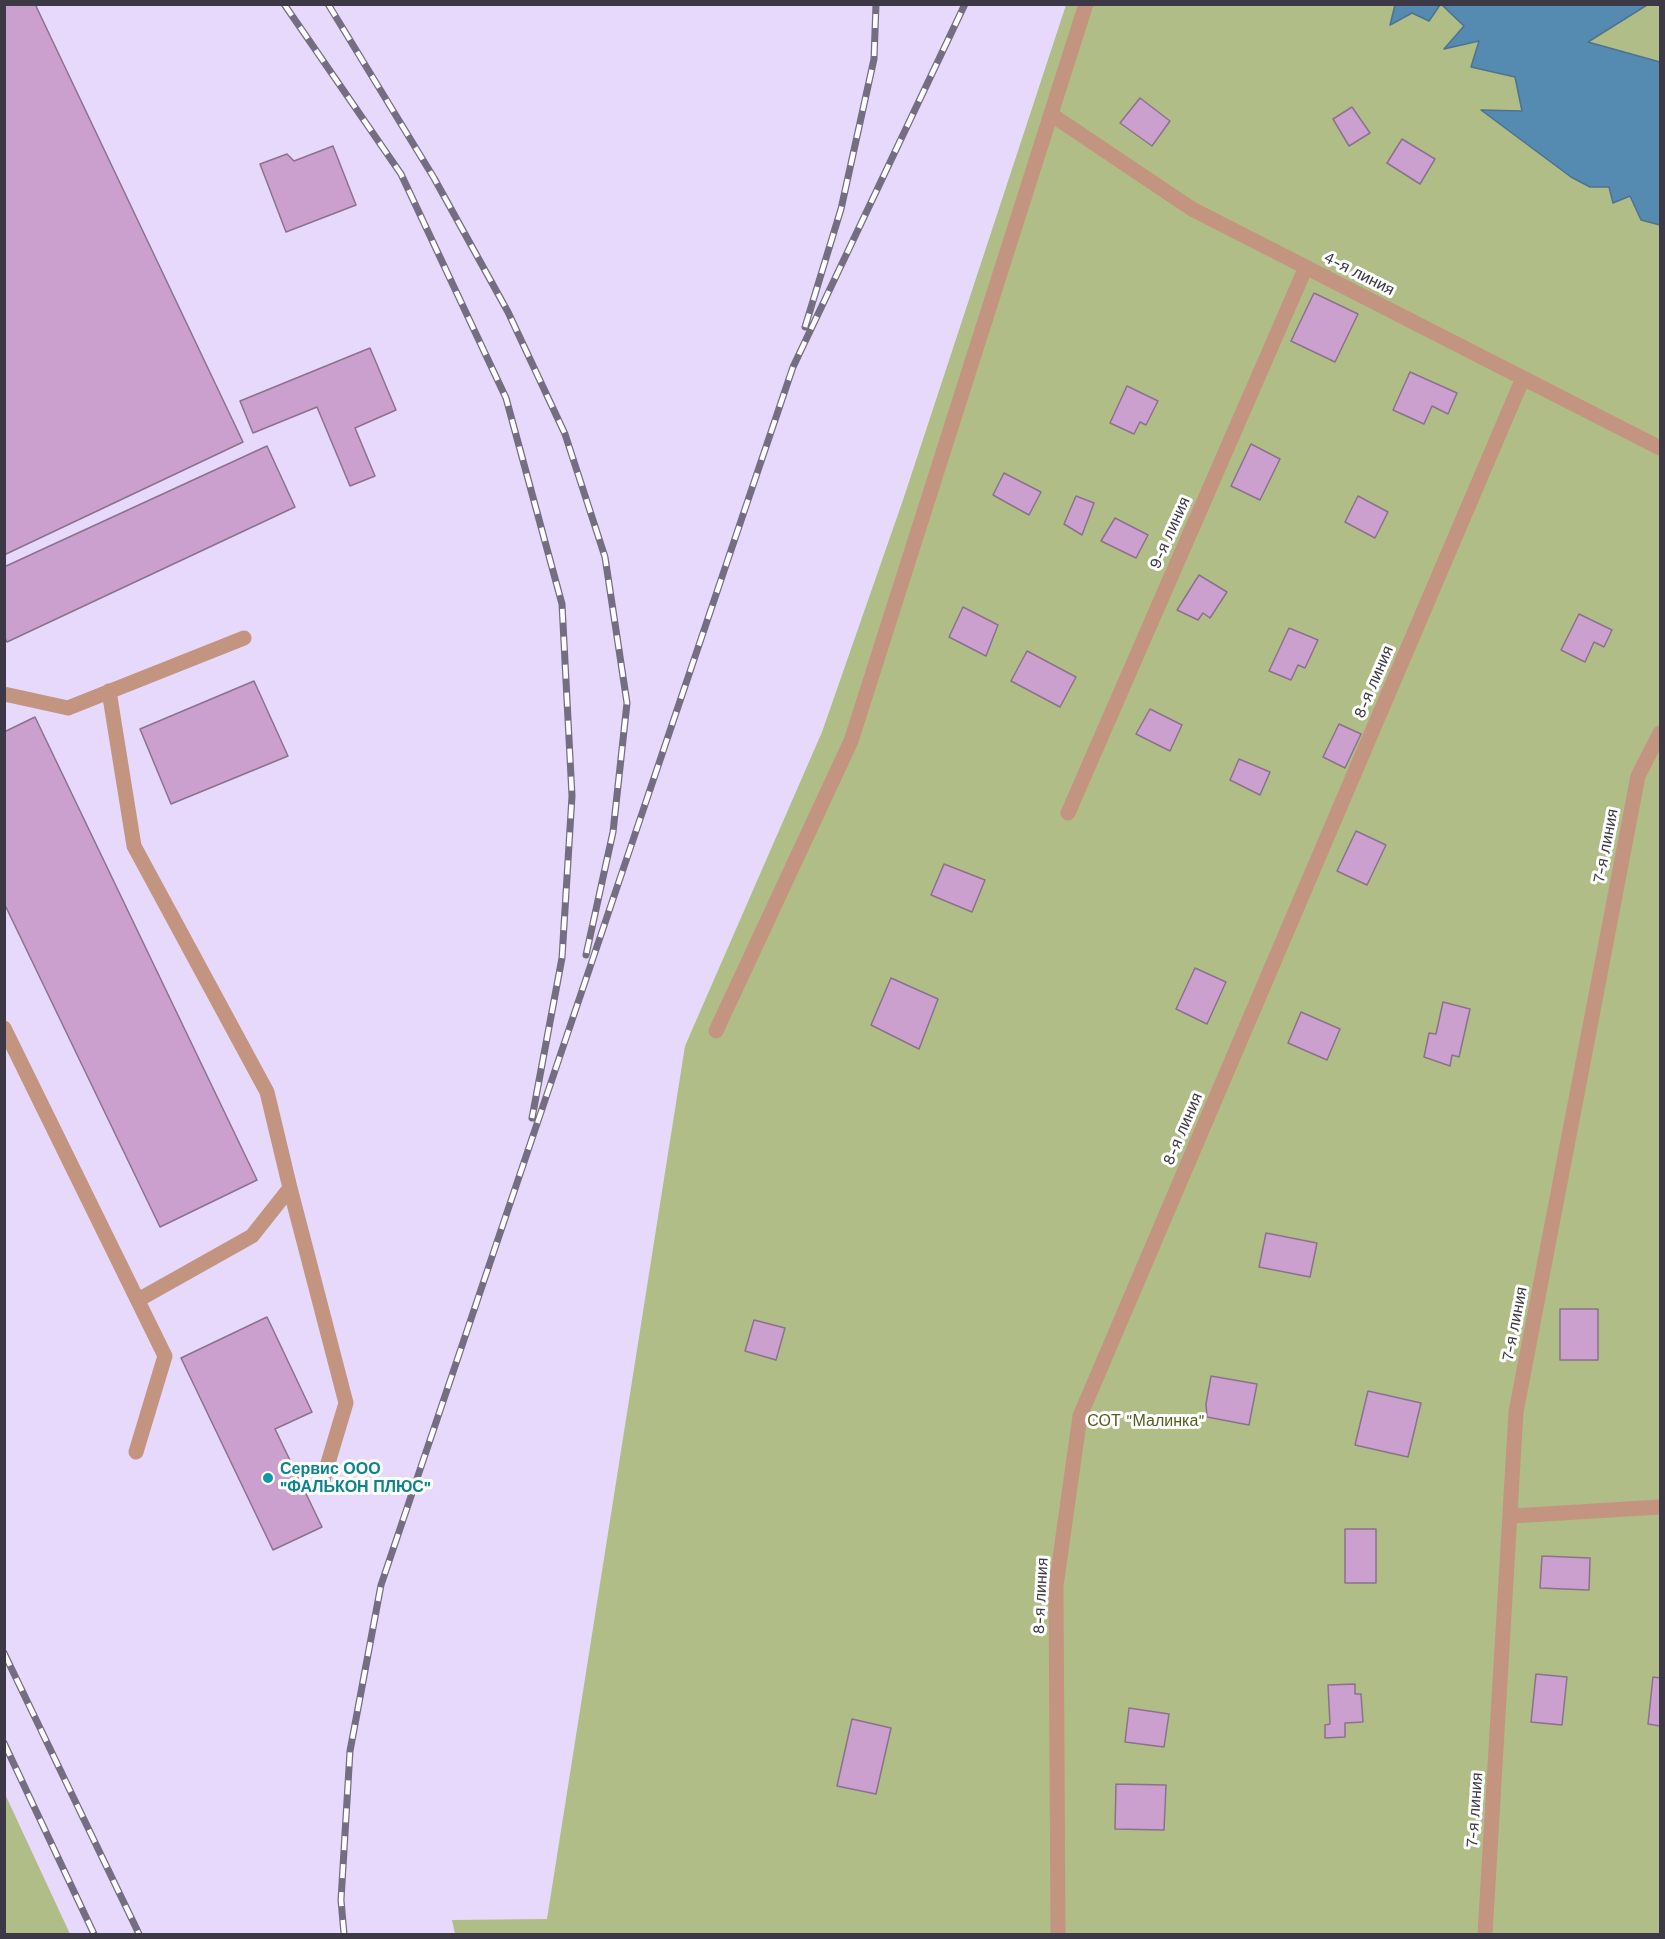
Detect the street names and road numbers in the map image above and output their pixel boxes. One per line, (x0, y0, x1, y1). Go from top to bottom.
street label: 4-я линия (1320, 248, 1398, 300)
street label: 9-я линия (1146, 494, 1194, 572)
street label: 8-я линия (1350, 643, 1398, 721)
street label: 7-я линия (1589, 807, 1623, 885)
street label: 8-я линия (1159, 1090, 1207, 1168)
street label: 7-я линия (1498, 1285, 1532, 1363)
street label: 8-я линия (1029, 1557, 1053, 1635)
street label: 7-я линия (1463, 1772, 1487, 1848)

